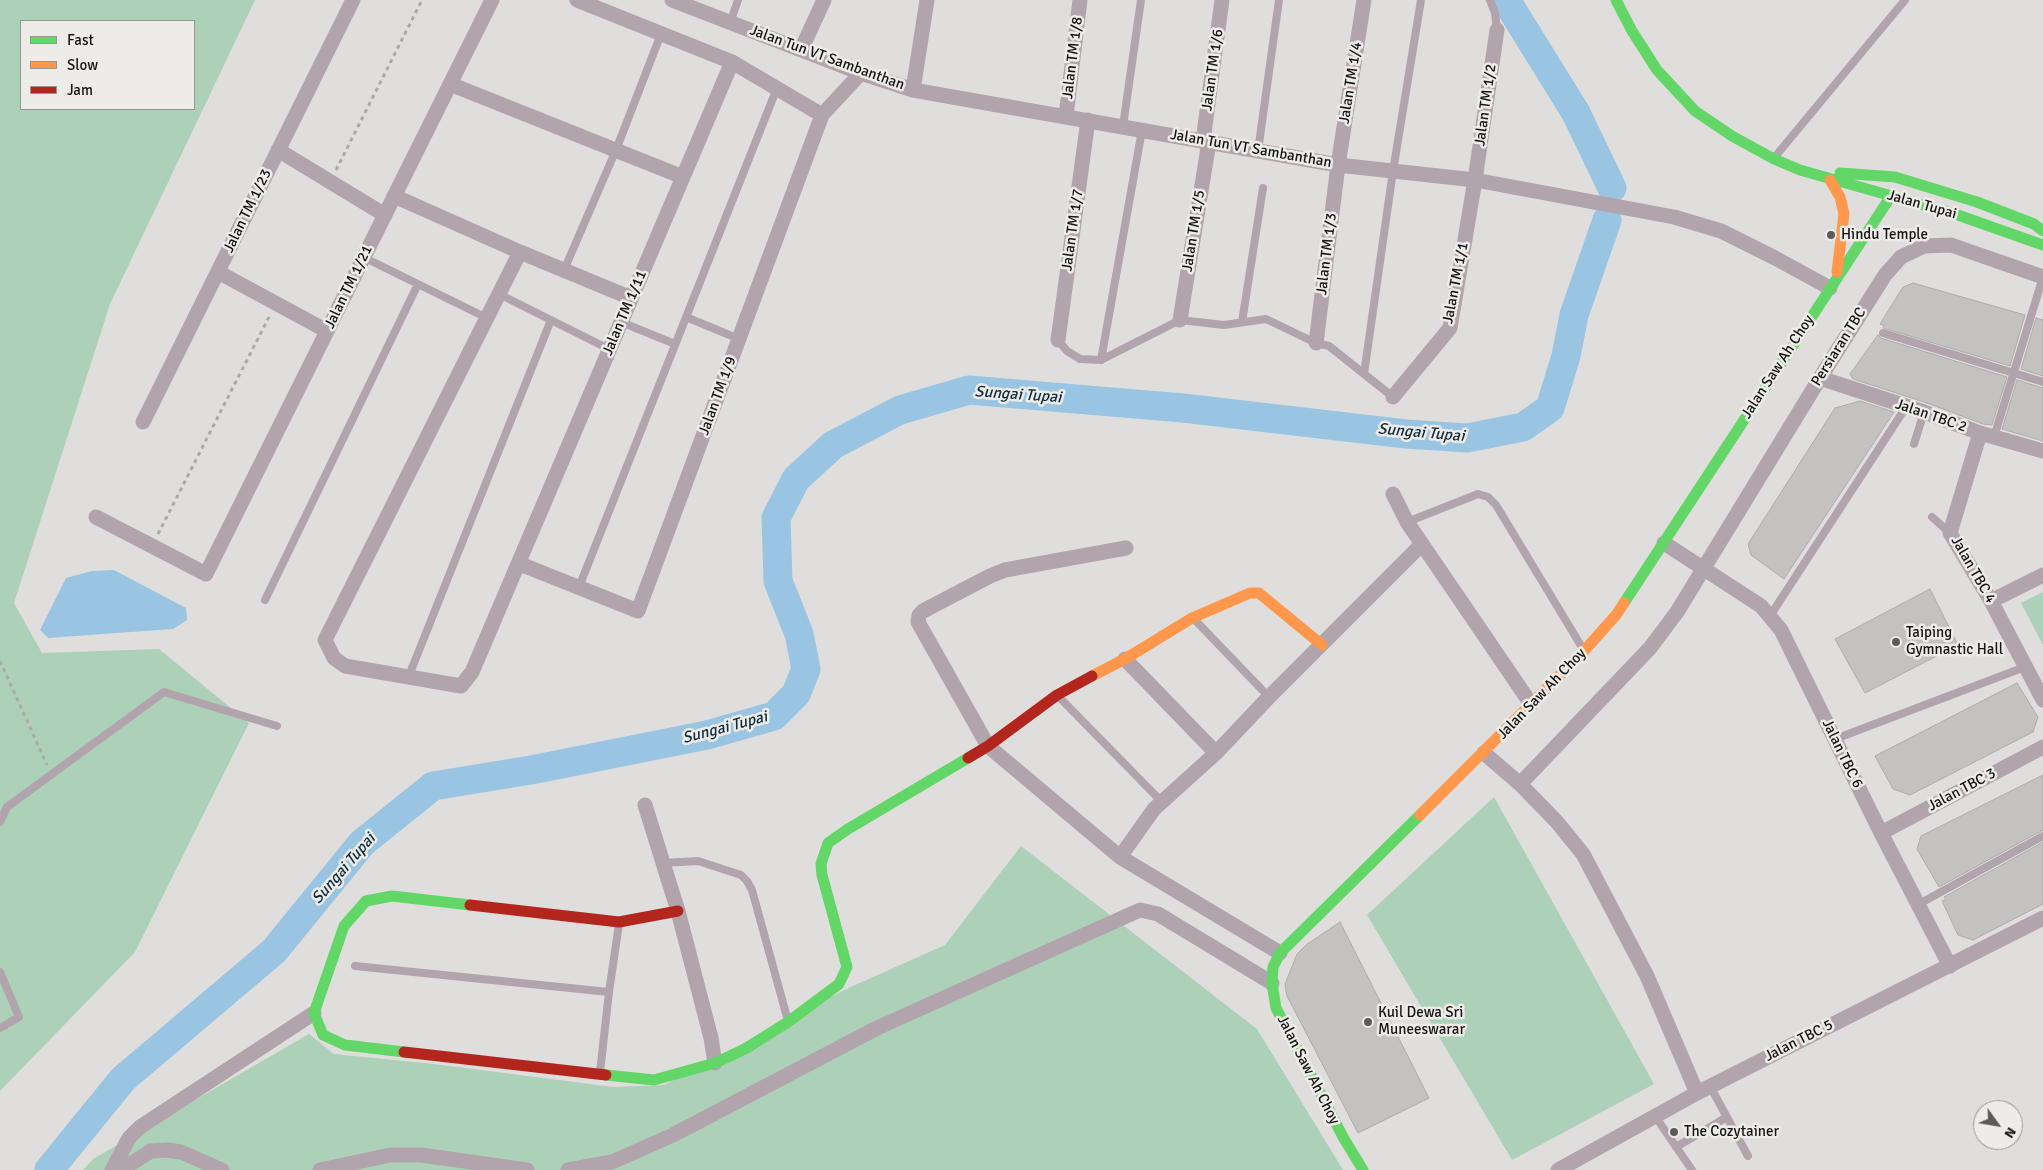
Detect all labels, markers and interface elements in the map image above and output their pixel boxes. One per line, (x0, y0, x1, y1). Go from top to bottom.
street label: Jalan TM 1/8 (1059, 16, 1087, 100)
legend (20, 20, 195, 110)
street label: Jalan Tun VT Sambanthan (747, 22, 907, 94)
street label: Jalan TM 1/6 (1198, 28, 1228, 112)
text: Fast (67, 31, 94, 49)
street label: Jalan TM 1/4 (1336, 41, 1366, 125)
text: Slow (67, 56, 98, 74)
street label: Jalan TM 1/2 (1471, 63, 1501, 147)
text: Jam (67, 81, 93, 99)
street label: Jalan Tun VT Sambanthan (1169, 126, 1333, 172)
street label: Jalan TM 1/23 (220, 166, 276, 256)
street label: Jalan Tupai (1885, 187, 1959, 223)
street label: Jalan TM 1/7 (1058, 188, 1088, 272)
street label: Jalan TM 1/5 (1179, 189, 1209, 273)
street label: Jalan TM 1/3 (1313, 212, 1341, 296)
place label: Hindu Temple (1841, 226, 1928, 244)
marker: Hindu Temple (1825, 229, 1837, 241)
street label: Jalan TM 1/1 (1439, 241, 1473, 325)
street label: Jalan TM 1/21 (321, 242, 377, 332)
street label: Jalan TM 1/11 (599, 268, 651, 358)
street label: Persiaran TBC (1808, 304, 1870, 390)
street label: Jalan Saw Ah Choy (1738, 312, 1818, 422)
street label: Jalan TM 1/9 (695, 354, 741, 438)
water label: Sungai Tupai (974, 382, 1062, 408)
street label: Jalan TBC 2 (1893, 395, 1969, 437)
water label: Sungai Tupai (1377, 420, 1465, 446)
street label: Jalan TBC 4 (1947, 533, 1999, 607)
place label: Taiping Gymnastic Hall (1906, 624, 2003, 659)
marker: Taiping Gymnastic Hall (1890, 636, 1902, 648)
street label: Jalan Saw Ah Choy (1494, 645, 1590, 743)
water label: Sungai Tupai (680, 707, 770, 749)
street label: Jalan TBC 6 (1818, 717, 1866, 791)
street label: Jalan TBC 3 (1925, 765, 1999, 815)
water label: Sungai Tupai (308, 830, 380, 908)
place label: Kuil Dewa Sri Muneeswarar (1378, 1004, 1465, 1039)
street label: Jalan Saw Ah Choy (1273, 1013, 1343, 1127)
marker: Kuil Dewa Sri Muneeswarar (1362, 1016, 1374, 1028)
street label: Jalan TBC 5 (1762, 1016, 1836, 1066)
north arrow (1973, 1100, 2023, 1150)
place label: The Cozytainer (1684, 1123, 1779, 1141)
text: N (2001, 1124, 2020, 1141)
marker: The Cozytainer (1668, 1126, 1680, 1138)

